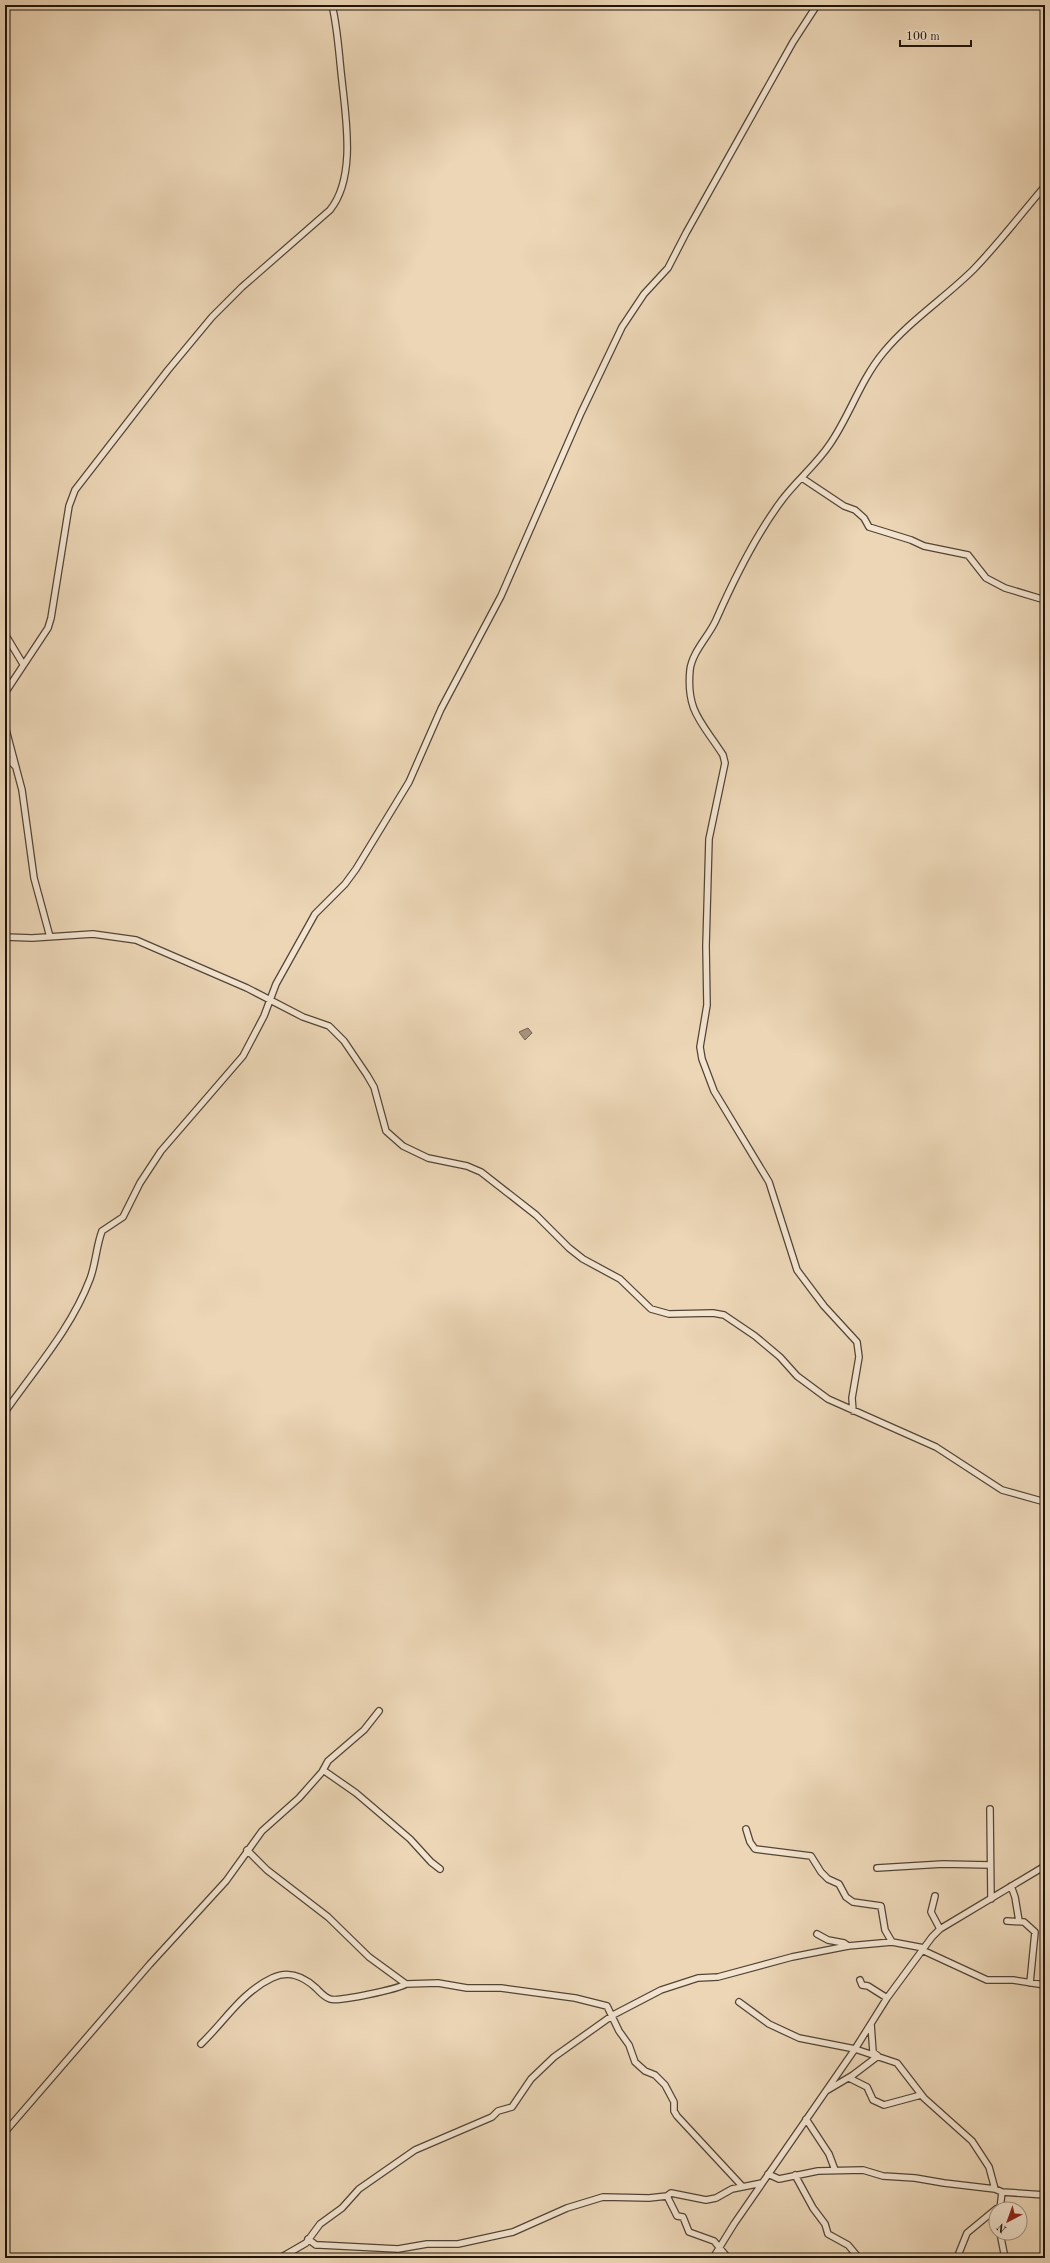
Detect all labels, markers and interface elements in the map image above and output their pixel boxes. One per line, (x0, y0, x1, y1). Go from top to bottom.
scale bar (900, 22, 971, 48)
text: 100 m (906, 31, 940, 43)
north arrow (988, 2201, 1028, 2241)
text: N (995, 2220, 1009, 2234)

